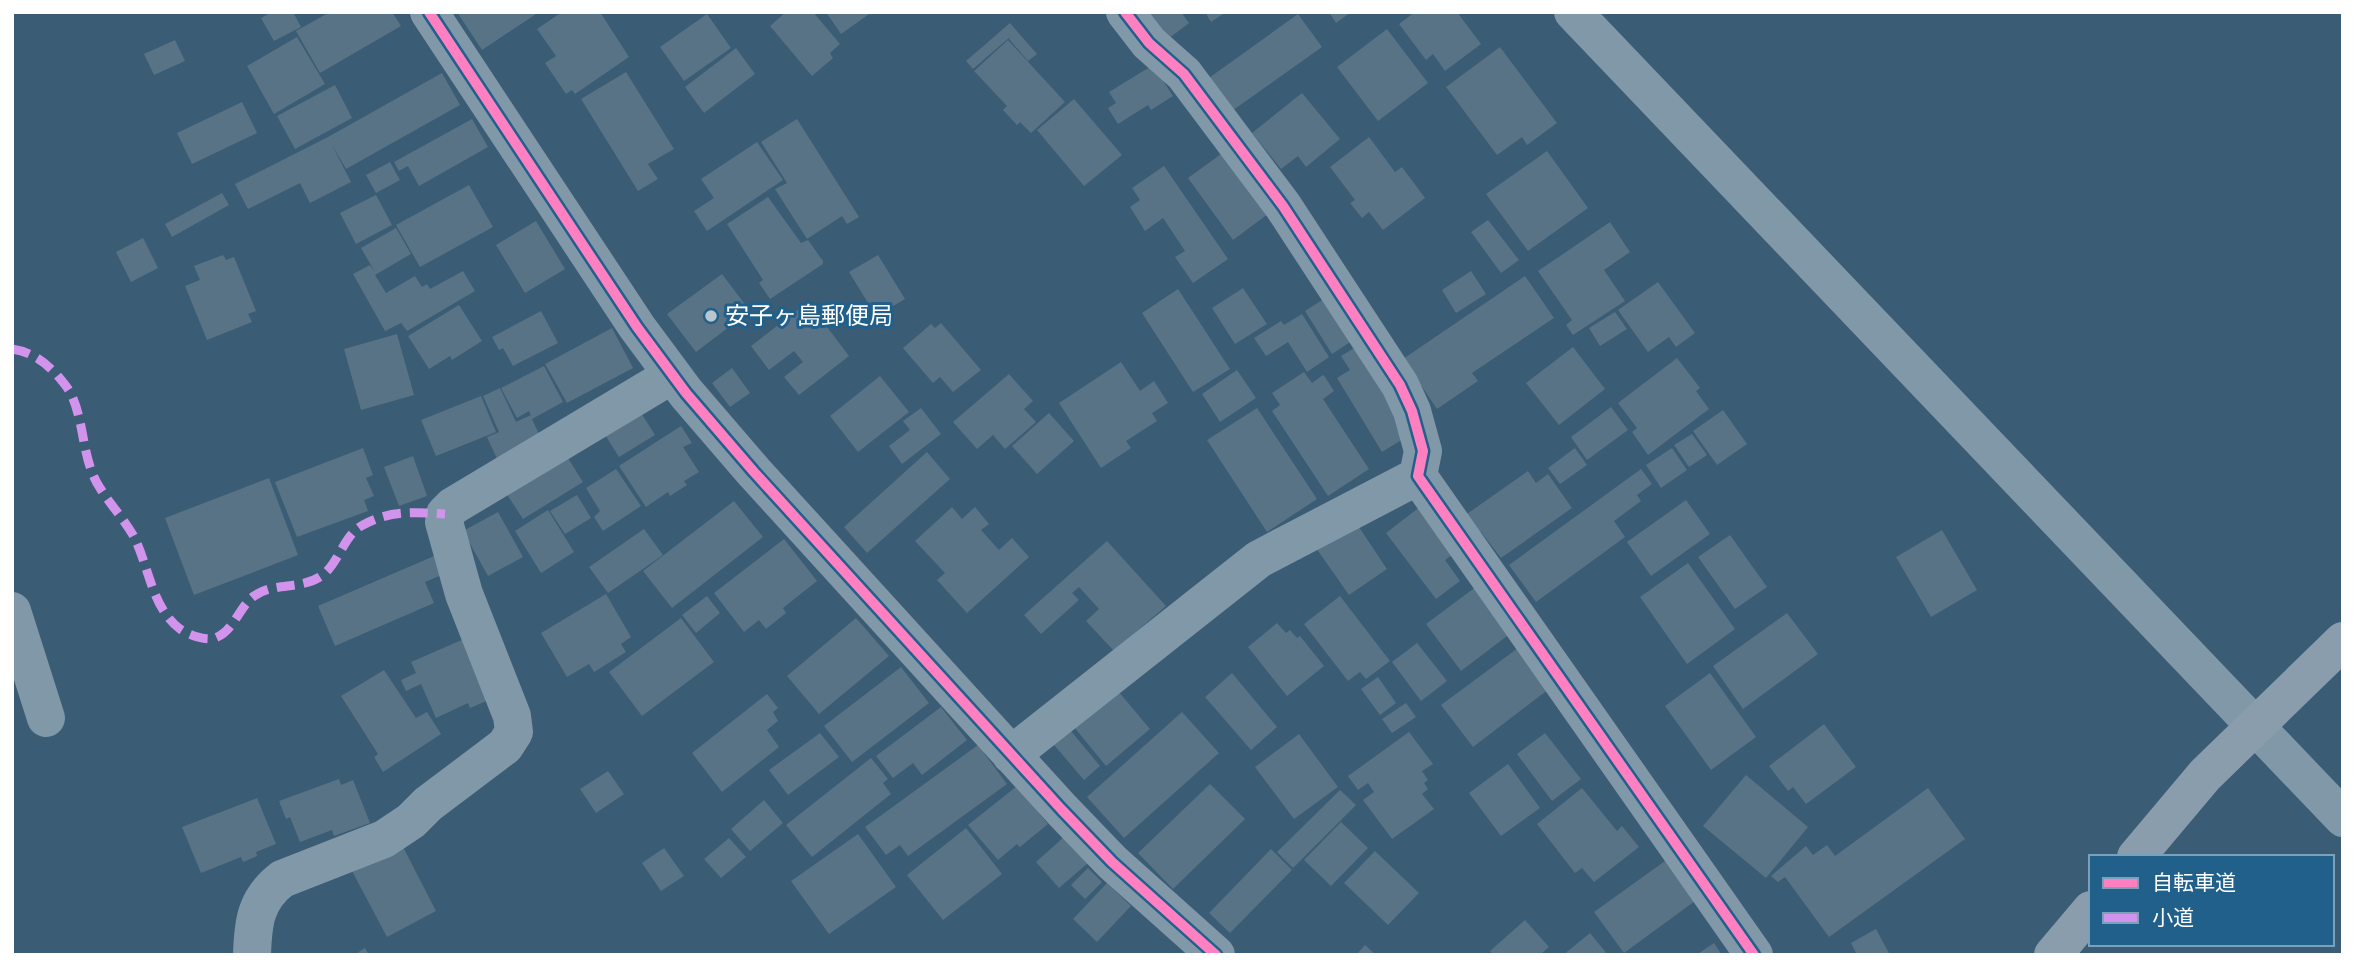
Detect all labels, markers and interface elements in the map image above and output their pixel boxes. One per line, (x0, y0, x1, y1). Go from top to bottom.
place label: 安子ヶ島郵便局 (725, 299, 893, 334)
marker: 安子ヶ島郵便局 (703, 308, 719, 324)
legend (2089, 855, 2334, 946)
text: 自転車道 (2152, 868, 2236, 898)
text: 小道 (2152, 903, 2194, 933)

